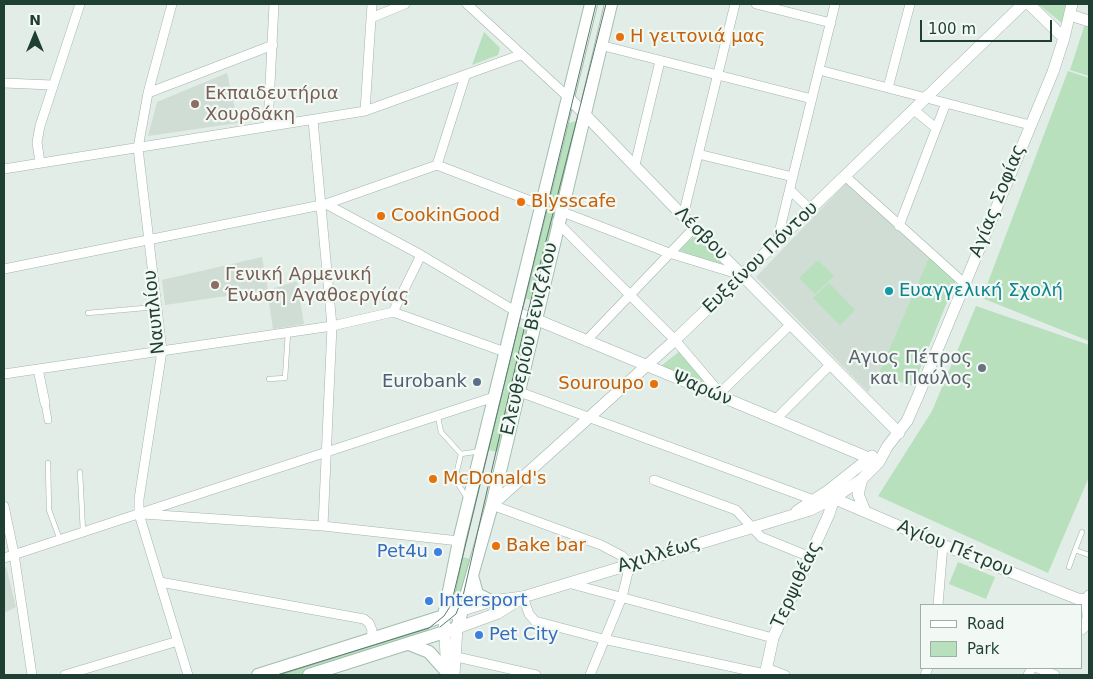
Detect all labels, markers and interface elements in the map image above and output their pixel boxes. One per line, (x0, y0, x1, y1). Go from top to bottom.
north arrow (10, 10, 60, 60)
scale bar (923, 10, 1056, 42)
text: N (29, 12, 41, 28)
text: 100 m (928, 20, 976, 38)
place label: Η γειτονιά μας (630, 26, 765, 48)
marker: Η γειτονιά μας (614, 31, 626, 43)
place label: Εκπαιδευτήρια Χουρδάκη (205, 83, 339, 126)
marker: Εκπαιδευτήρια Χουρδάκη (189, 98, 201, 110)
street label: Αγίας Σοφίας (966, 141, 1030, 261)
place label: Blysscafe (531, 191, 616, 213)
marker: Blysscafe (515, 196, 527, 208)
street label: Ευξείνου Πόντου (699, 198, 823, 318)
street label: Λέσβου (670, 203, 732, 265)
place label: CookinGood (391, 205, 500, 227)
marker: CookinGood (375, 210, 387, 222)
street label: Ελευθερίου Βενιζέλου (497, 240, 563, 438)
place label: Γενική Αρμενική Ένωση Αγαθοεργίας (225, 264, 409, 306)
street label: Ναυπλίου (140, 269, 170, 355)
marker: Γενική Αρμενική Ένωση Αγαθοεργίας (209, 279, 221, 291)
place label: Ευαγγελική Σχολή (899, 280, 1063, 302)
marker: Ευαγγελική Σχολή (883, 285, 895, 297)
place label: Αγιος Πέτρος και Παύλος (849, 347, 972, 389)
marker: Αγιος Πέτρος και Παύλος (976, 362, 988, 374)
street label: Ψαρών (669, 367, 735, 411)
place label: Eurobank (382, 371, 467, 393)
place label: Souroupo (558, 373, 644, 395)
marker: Eurobank (471, 376, 483, 388)
marker: Souroupo (648, 378, 660, 390)
place label: McDonald's (443, 468, 546, 490)
marker: McDonald's (427, 473, 439, 485)
street label: Αγίου Πέτρου (894, 516, 1016, 582)
street label: Αχιλλέως (615, 532, 703, 578)
place label: Bake bar (506, 535, 586, 557)
street label: Τερψιθέας (767, 538, 827, 632)
marker: Bake bar (490, 540, 502, 552)
place label: Pet4u (377, 541, 428, 563)
marker: Pet4u (432, 546, 444, 558)
place label: Intersport (439, 590, 528, 612)
marker: Intersport (423, 595, 435, 607)
legend (920, 604, 1083, 669)
text: Road (967, 615, 1005, 633)
place label: Pet City (489, 624, 558, 646)
marker: Pet City (473, 629, 485, 641)
text: Park (967, 640, 999, 658)

